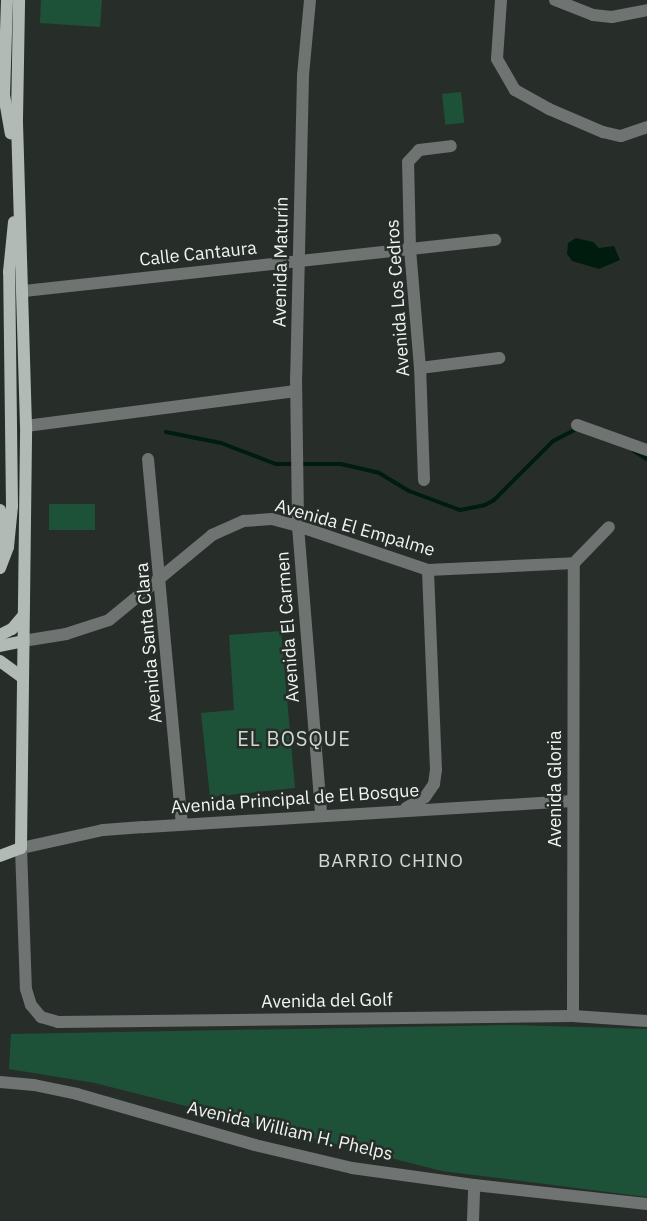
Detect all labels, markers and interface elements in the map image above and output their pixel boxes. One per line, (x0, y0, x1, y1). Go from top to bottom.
street label: Avenida Maturín (269, 196, 293, 328)
street label: Avenida Los Cedros (382, 219, 414, 377)
street label: Calle Cantaura (138, 237, 258, 271)
street label: Avenida El Empalme (273, 495, 437, 561)
street label: Avenida El Carmen (272, 551, 304, 703)
street label: Avenida Santa Clara (131, 562, 167, 724)
district label: EL BOSQUE (236, 726, 352, 750)
street label: Avenida Gloria (544, 731, 566, 847)
street label: Avenida Principal de El Bosque (170, 780, 420, 818)
district label: BARRIO CHINO (317, 850, 465, 872)
street label: Avenida del Golf (261, 989, 393, 1013)
street label: Avenida William H. Phelps (185, 1097, 395, 1165)

